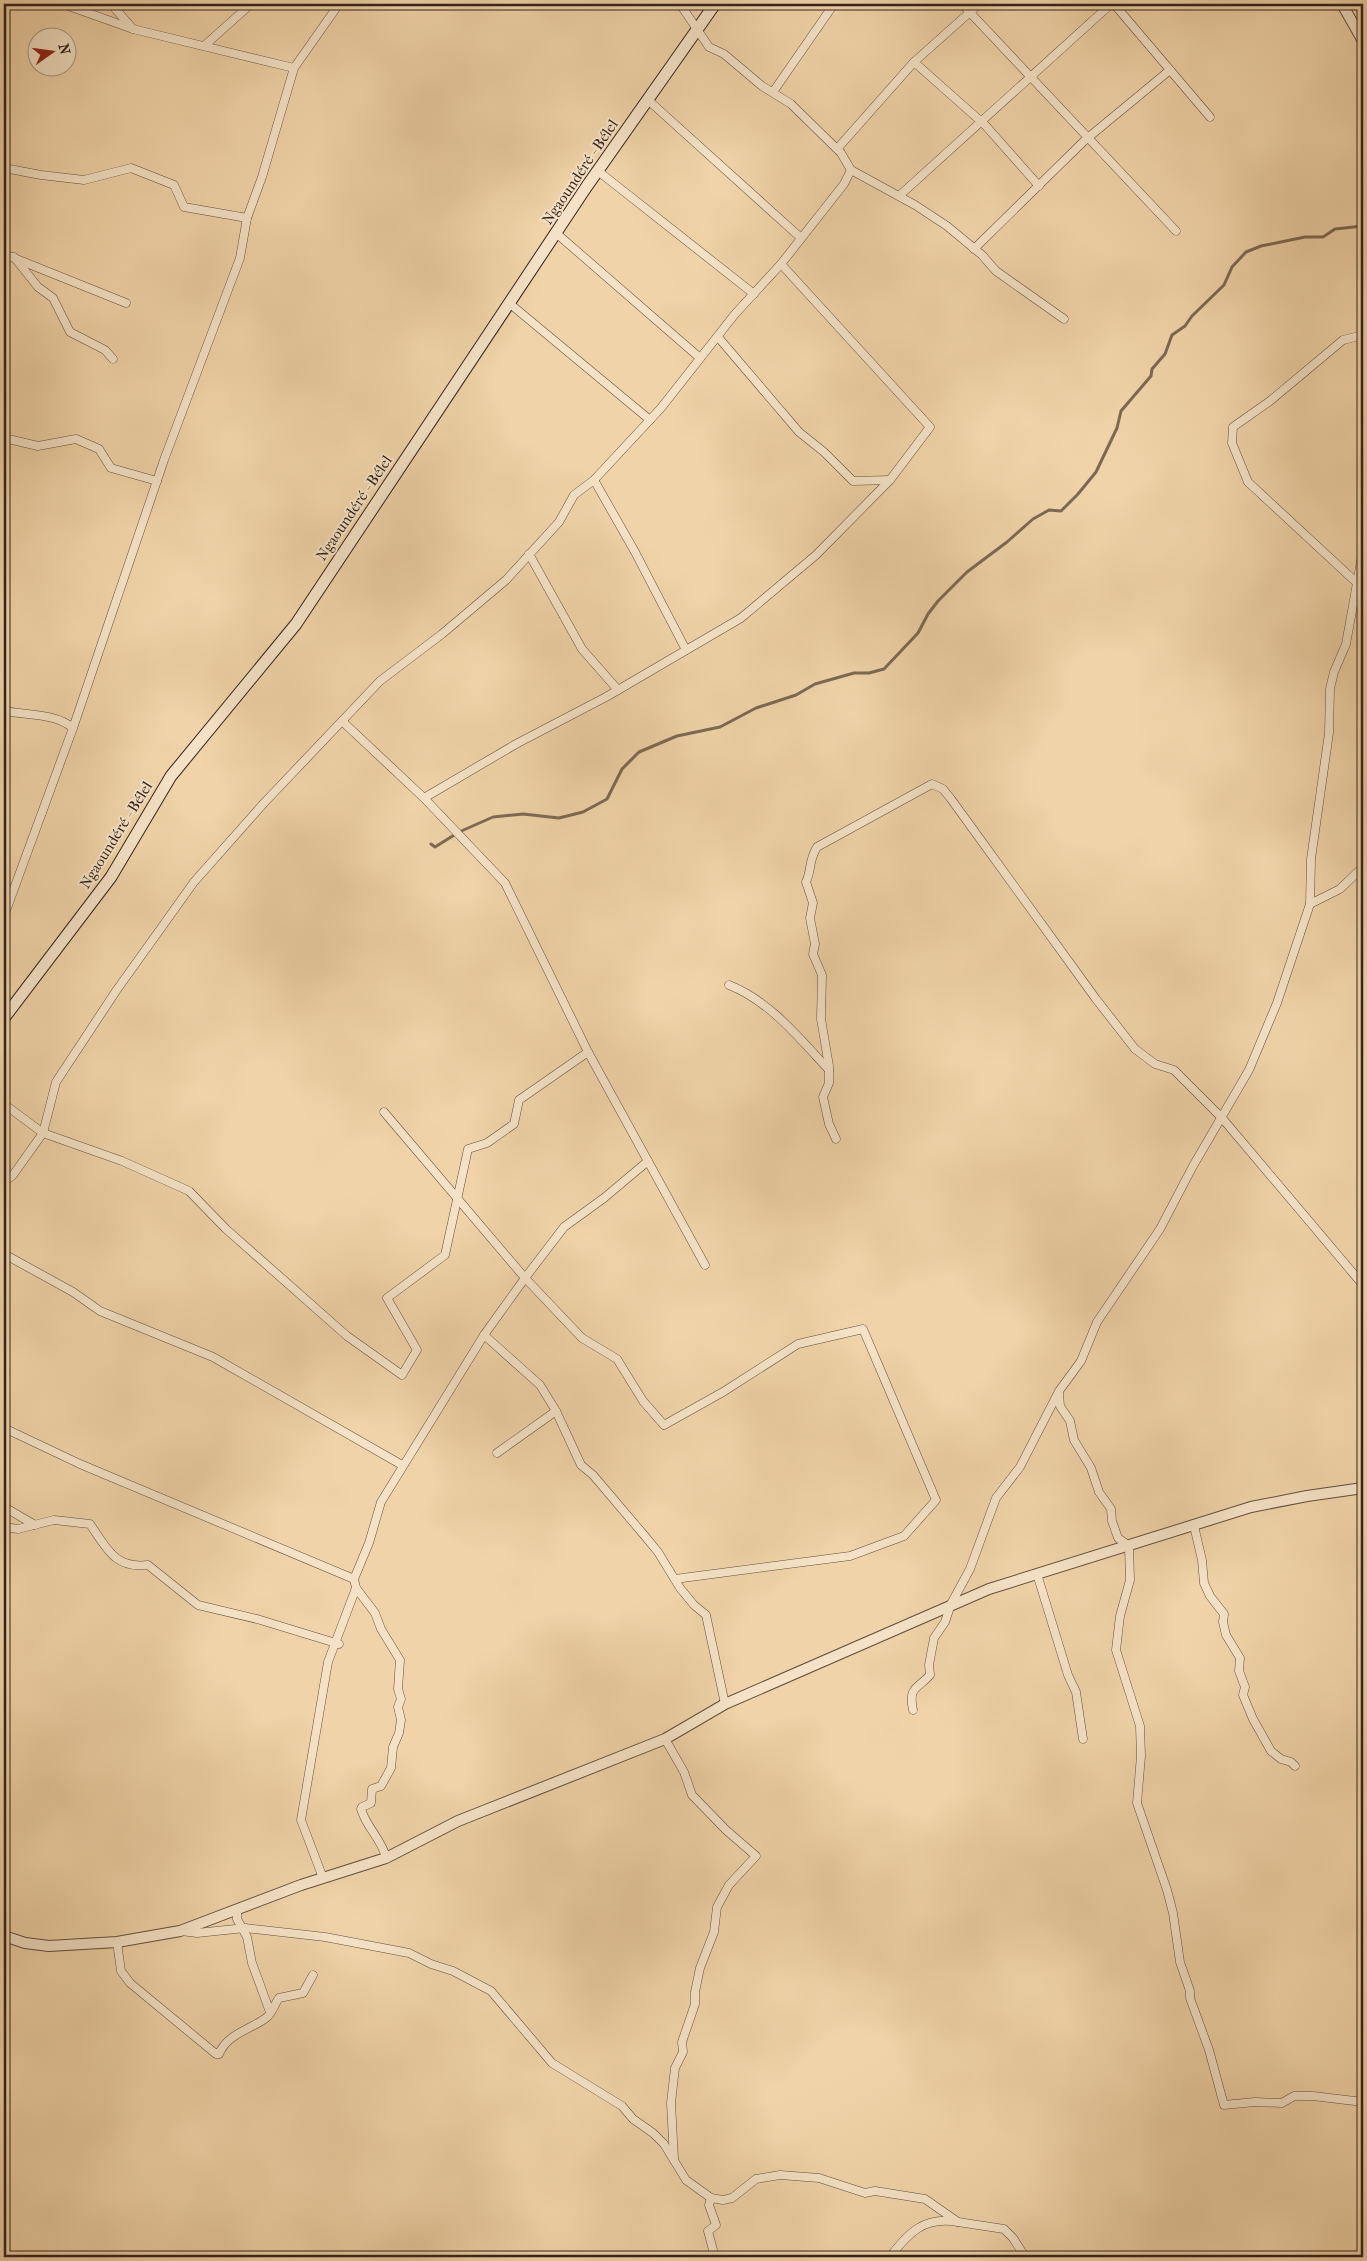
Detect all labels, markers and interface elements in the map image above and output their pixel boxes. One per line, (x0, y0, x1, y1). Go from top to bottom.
north arrow (28, 28, 78, 78)
text: N (55, 42, 74, 57)
street label: Ngaoundéré - Bélel (538, 116, 622, 228)
street label: Ngaoundéré - Bélel (312, 452, 396, 564)
street label: Ngaoundéré - Bélel (76, 778, 156, 892)

